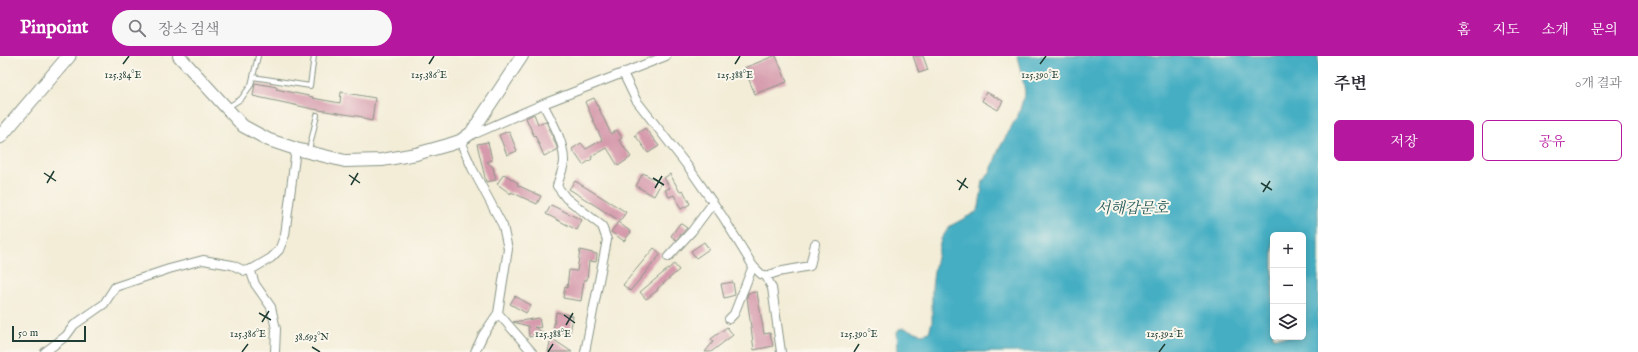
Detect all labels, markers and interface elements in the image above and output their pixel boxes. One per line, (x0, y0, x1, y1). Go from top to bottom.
search box (112, 10, 392, 46)
text: Pinpoint (20, 16, 88, 40)
icon: search (126, 17, 148, 39)
text: 장소 검색 (158, 20, 220, 39)
text: 홈 (1457, 21, 1471, 39)
text: 지도 (1493, 21, 1520, 39)
text: 소개 (1542, 21, 1569, 39)
text: 문의 (1591, 21, 1618, 39)
text: 125.384°E (105, 69, 141, 82)
text: 125.386°E (411, 69, 447, 82)
text: 125.388°E (717, 69, 753, 82)
text: 125.390°E (1021, 69, 1059, 82)
text: 주변 (1334, 74, 1367, 95)
text: 0개 결과 (1575, 75, 1622, 92)
button: 저장 (1334, 120, 1474, 161)
button: 공유 (1482, 120, 1622, 161)
water label: 서해갑문호 (1096, 199, 1170, 218)
map controls (1270, 232, 1306, 340)
button: + (1270, 232, 1306, 268)
button: − (1270, 268, 1306, 304)
button: layers (1270, 304, 1306, 340)
scale bar (12, 324, 86, 343)
text: 50 m (18, 326, 38, 340)
text: 125.386°E (230, 328, 266, 341)
text: 125.388°E (535, 328, 571, 341)
text: 125.390°E (840, 328, 878, 341)
text: 125.392°E (1146, 328, 1184, 341)
text: 38.693°N (295, 331, 329, 344)

